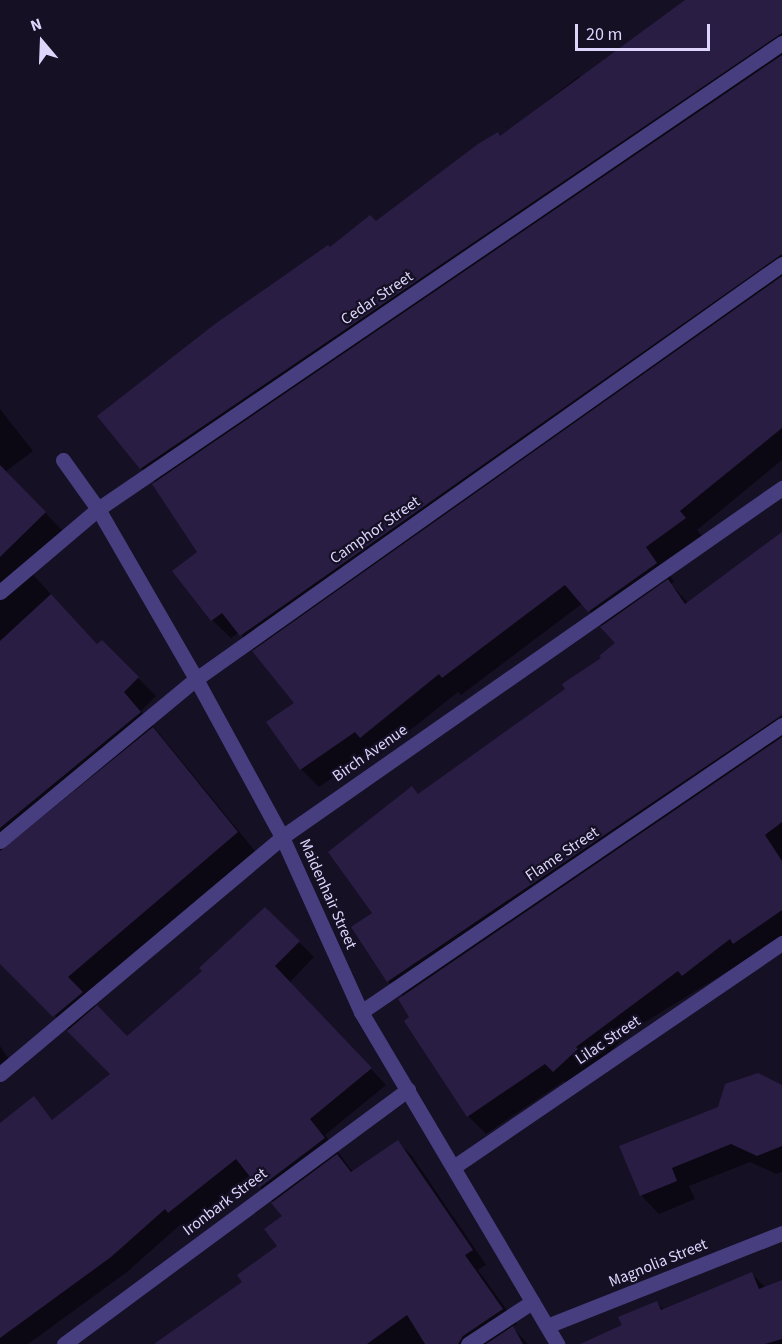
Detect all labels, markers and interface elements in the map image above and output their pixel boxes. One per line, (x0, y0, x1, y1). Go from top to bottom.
north arrow (12, 12, 72, 72)
scale bar (578, 12, 713, 50)
text: N (28, 13, 45, 37)
text: 20 m (586, 22, 622, 47)
street label: Cedar Street (337, 267, 417, 329)
street label: Camphor Street (326, 492, 424, 568)
street label: Birch Avenue (329, 720, 411, 786)
street label: Flame Street (522, 822, 602, 886)
street label: Maidenhair Street (295, 836, 361, 952)
street label: Lilac Street (572, 1011, 644, 1069)
street label: Ironbark Street (179, 1164, 271, 1240)
street label: Magnolia Street (606, 1235, 710, 1291)

